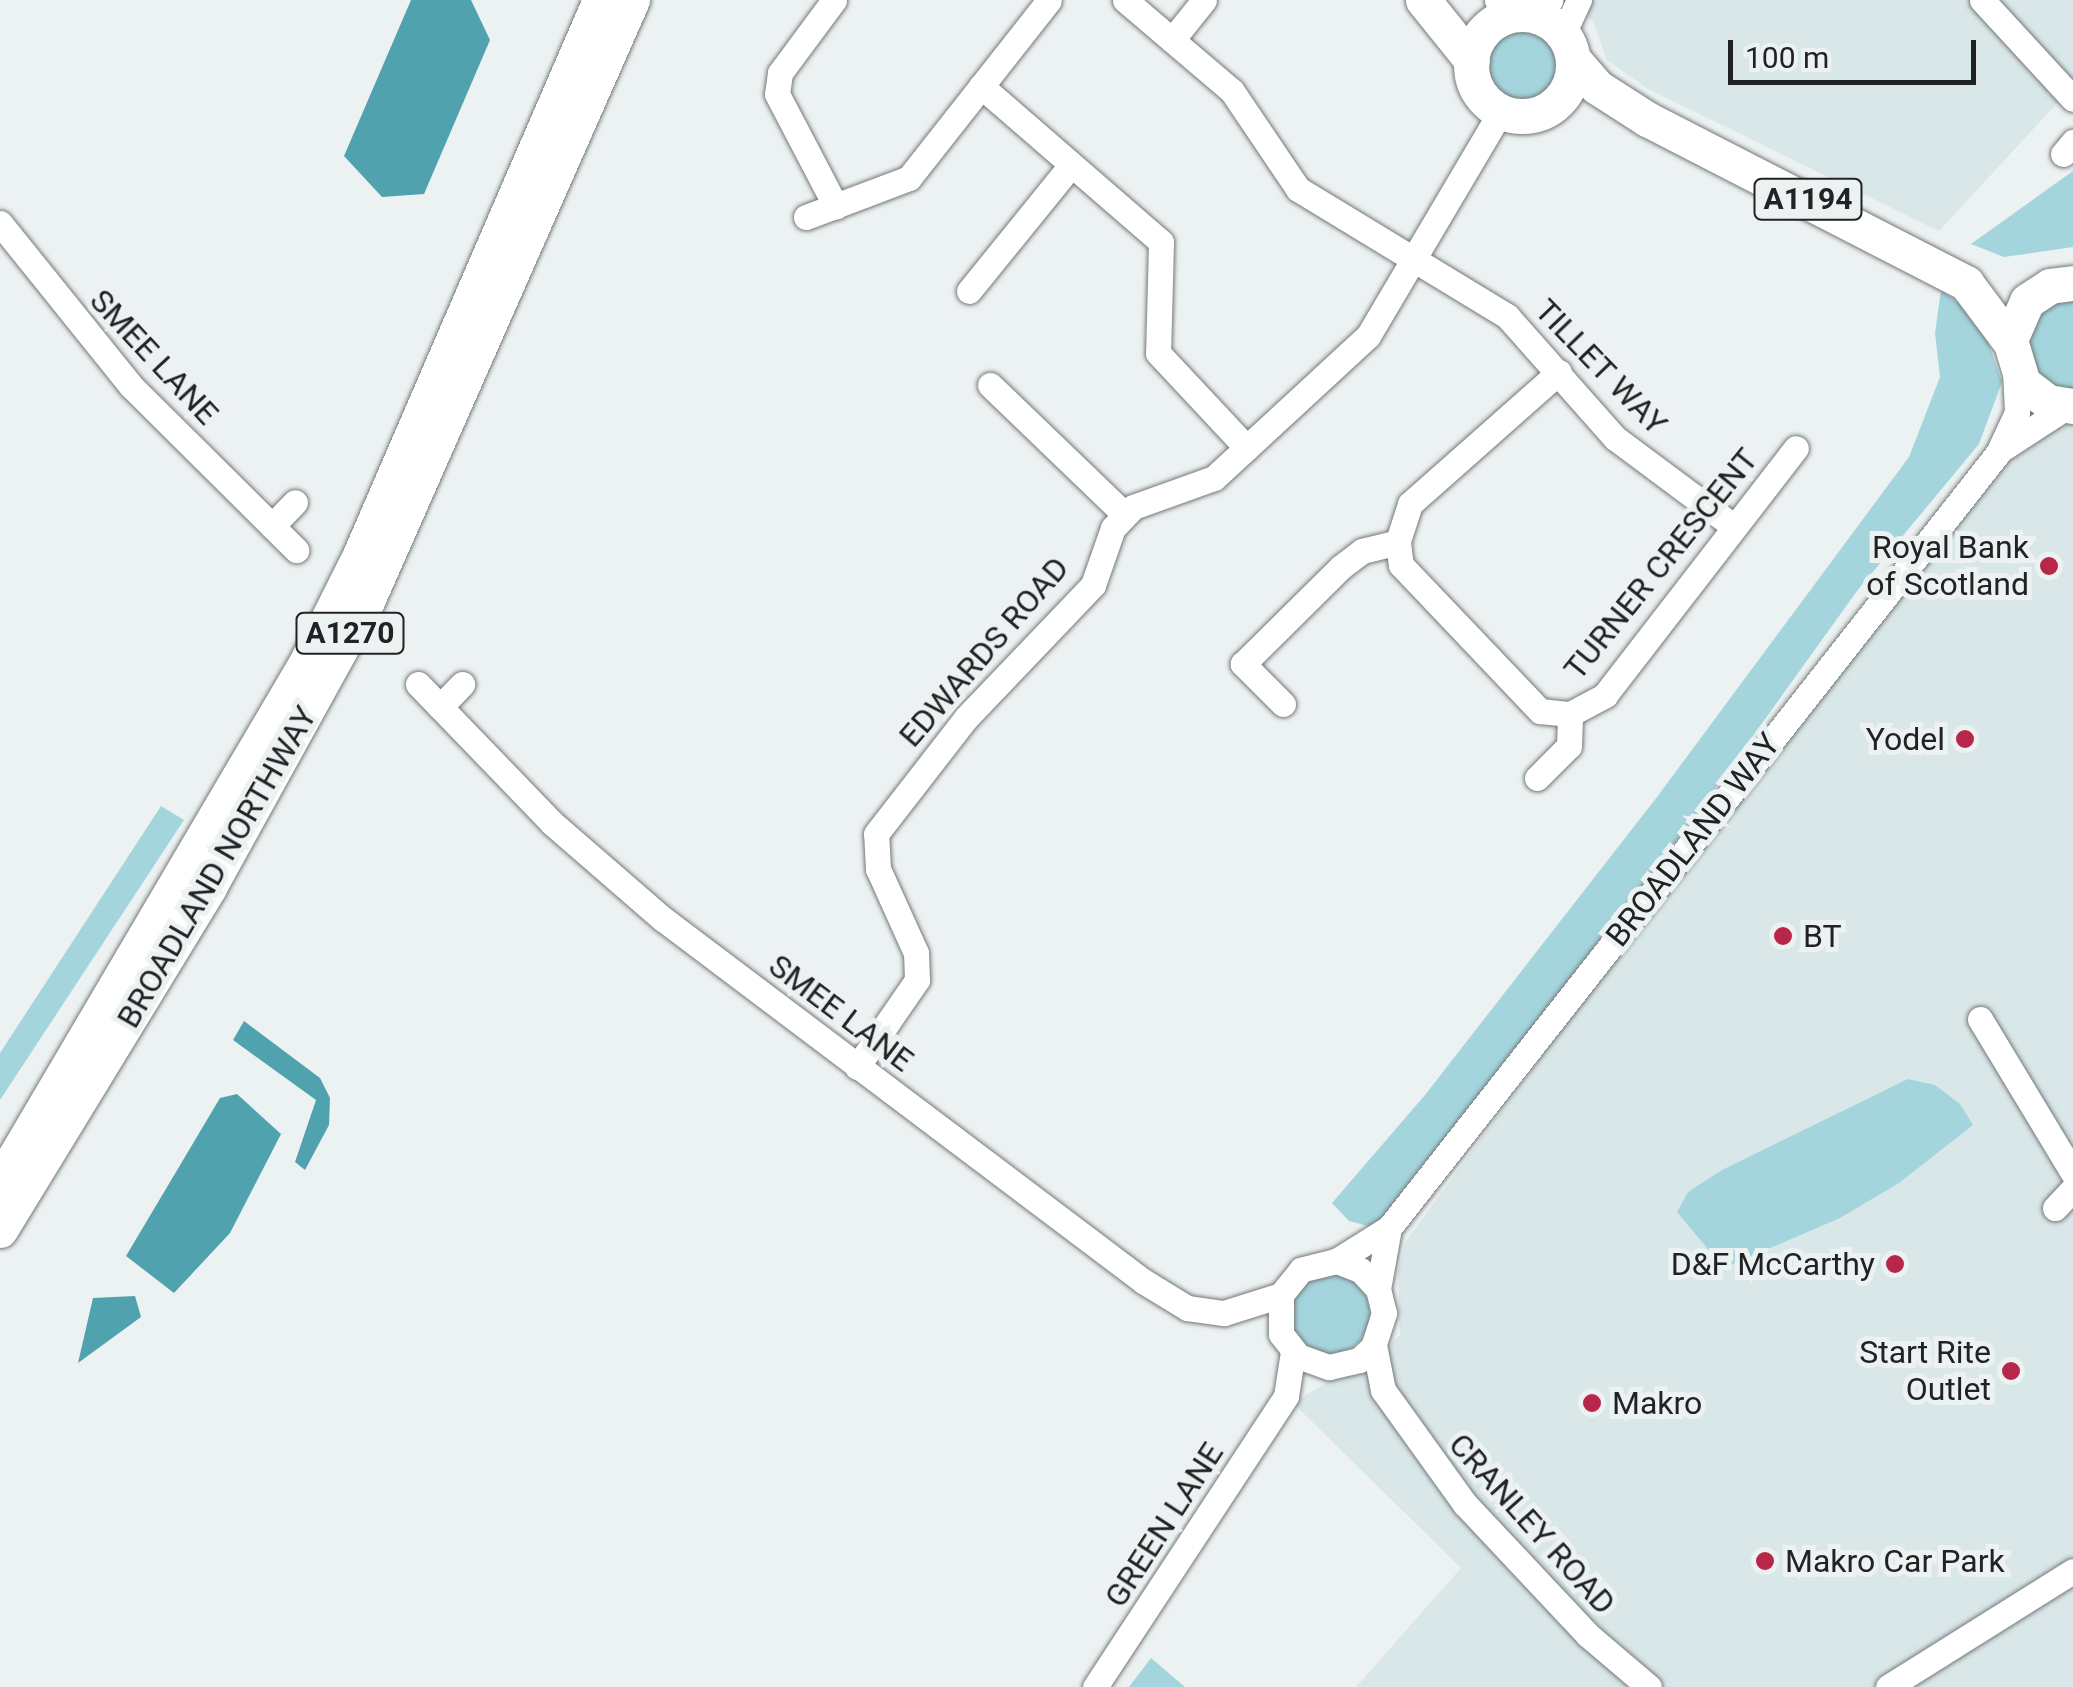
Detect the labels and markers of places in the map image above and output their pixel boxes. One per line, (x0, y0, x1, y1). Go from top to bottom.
place label: Royal Bank of Scotland (1866, 529, 2029, 604)
marker: Royal Bank of Scotland (2038, 555, 2060, 577)
place label: Yodel (1866, 720, 1945, 758)
marker: Yodel (1954, 728, 1976, 750)
place label: BT (1803, 917, 1842, 955)
marker: BT (1772, 925, 1794, 947)
place label: D&F McCarthy (1671, 1245, 1875, 1283)
marker: D&F McCarthy (1884, 1253, 1906, 1275)
place label: Start Rite Outlet (1859, 1334, 1991, 1409)
marker: Start Rite Outlet (2000, 1360, 2022, 1382)
place label: Makro (1612, 1384, 1702, 1422)
marker: Makro (1581, 1392, 1603, 1414)
place label: Makro Car Park (1785, 1542, 2005, 1580)
marker: Makro Car Park (1754, 1550, 1776, 1572)

